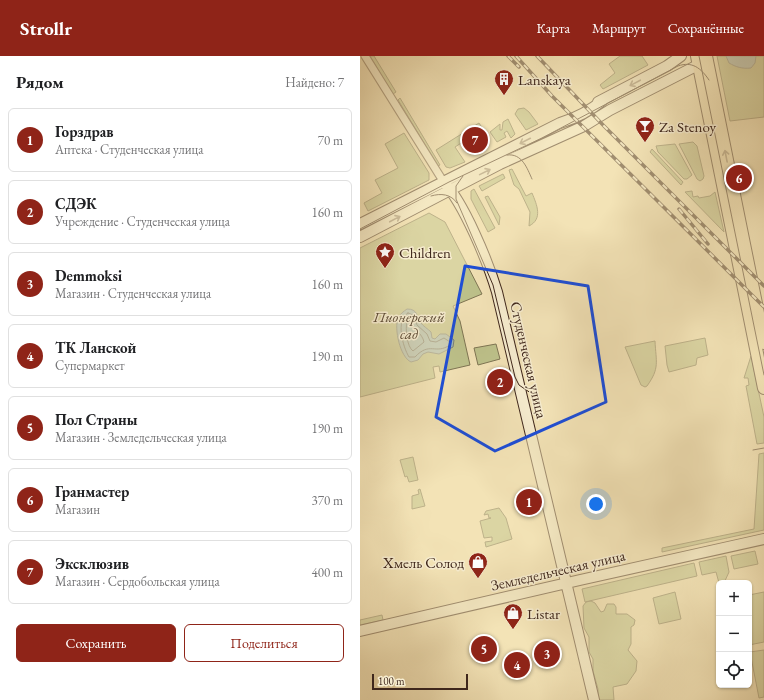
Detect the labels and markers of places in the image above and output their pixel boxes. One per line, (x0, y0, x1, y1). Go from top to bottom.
building icon: Lanskaya (493, 68, 515, 96)
place label: Lanskaya (518, 70, 571, 89)
bar icon: Za Stenoy (634, 115, 656, 143)
place label: Za Stenoy (659, 117, 717, 136)
pin: 7 (462, 125, 488, 155)
pin: 6 (726, 163, 752, 193)
place icon: Children (374, 241, 396, 269)
place label: Children (399, 243, 451, 262)
pin: 2 (487, 367, 513, 397)
pin: 1 (516, 487, 542, 517)
shop icon: Хмель Солод (467, 551, 489, 579)
place label: Хмель Солод (382, 553, 464, 572)
shop icon: Listar (502, 602, 524, 630)
place label: Listar (527, 604, 560, 623)
pin: 5 (471, 634, 497, 664)
pin: 3 (534, 639, 560, 669)
pin: 4 (504, 650, 530, 680)

